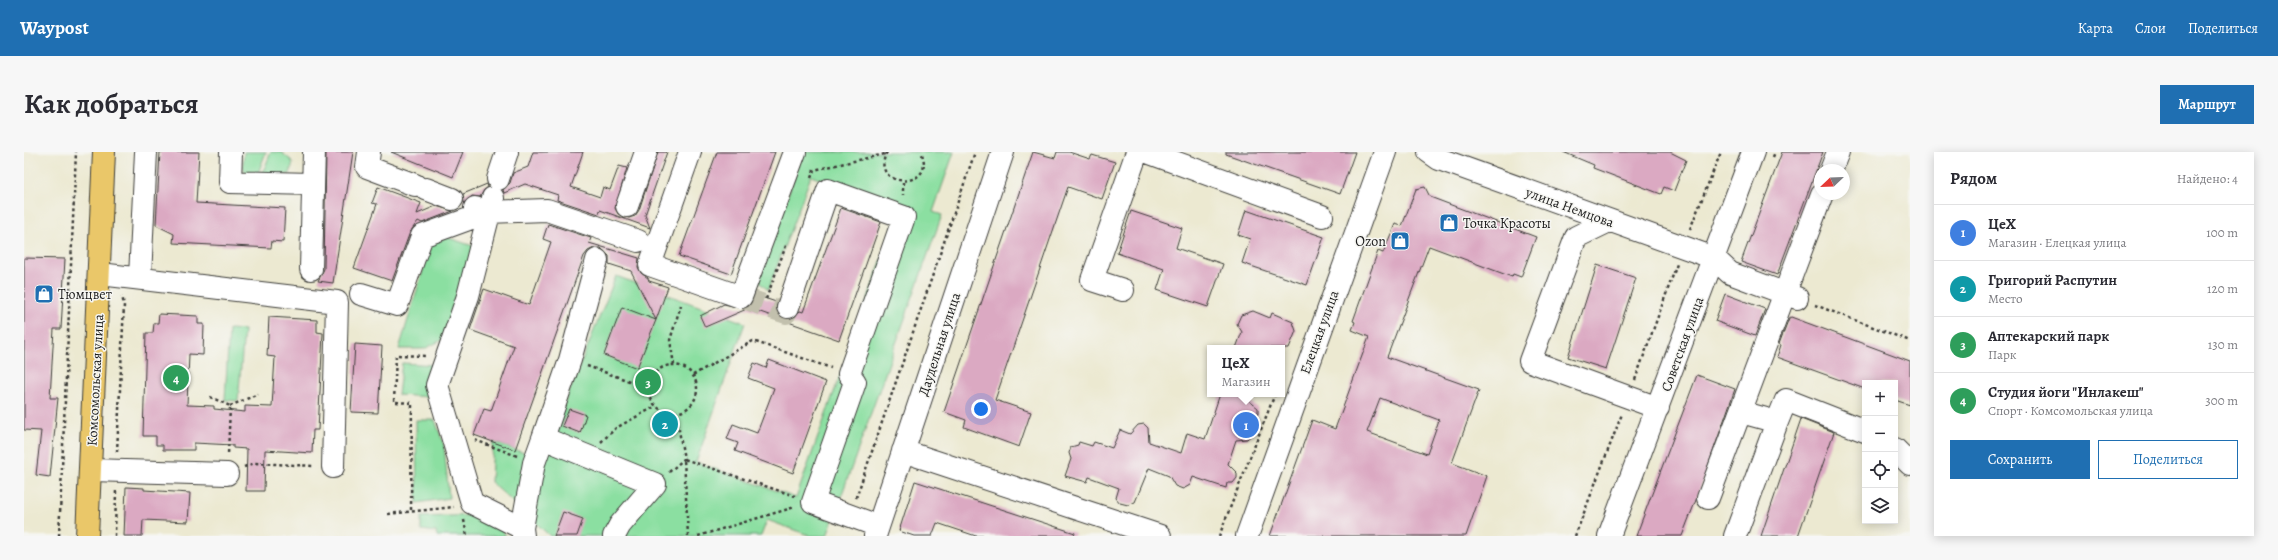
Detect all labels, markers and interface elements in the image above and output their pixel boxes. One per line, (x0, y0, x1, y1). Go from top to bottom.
text: Waypost (20, 15, 89, 41)
text: Карта (2078, 19, 2113, 38)
text: Слои (2135, 19, 2166, 38)
text: Поделиться (2188, 19, 2258, 38)
text: Как добраться (24, 85, 199, 123)
button: Маршрут (2160, 85, 2254, 124)
north arrow (1814, 164, 1850, 200)
text: Рядом (1950, 167, 1997, 190)
text: Найдено: 4 (2177, 170, 2238, 187)
street label: улица Немцова (1522, 182, 1617, 232)
shop icon: Точка Красоты (1438, 212, 1460, 234)
place label: Точка Красоты (1463, 214, 1551, 233)
text: ЦеХ (1988, 214, 2016, 234)
text: 1 (1961, 224, 1965, 241)
text: 100 m (2206, 224, 2238, 241)
shop icon: Ozon (1389, 230, 1411, 252)
place label: Ozon (1355, 232, 1386, 251)
text: Магазин · Елецкая улица (1988, 234, 2127, 251)
text: Григорий Распутин (1988, 270, 2117, 290)
text: 2 (1960, 280, 1966, 297)
text: 120 m (2207, 280, 2238, 297)
shop icon: Тюмцвет (33, 283, 55, 305)
place label: Тюмцвет (58, 285, 112, 304)
street label: Елецкая улица (1295, 287, 1344, 377)
street label: Даудельная улица (914, 289, 965, 398)
text: Место (1988, 290, 2023, 307)
street label: Советская улица (1657, 294, 1709, 394)
street label: Комсомольская улица (83, 313, 108, 447)
text: Аптекарский парк (1988, 326, 2109, 346)
text: 3 (1960, 336, 1966, 353)
text: 130 m (2208, 336, 2238, 353)
popup (1207, 345, 1285, 397)
text: Парк (1988, 346, 2017, 363)
text: ЦеХ (1221, 353, 1250, 373)
pin: 4 (163, 363, 189, 393)
pin: 3 (635, 367, 661, 397)
text: Магазин (1221, 373, 1271, 390)
map controls (1862, 380, 1898, 524)
button: + (1862, 380, 1898, 416)
text: Студия йоги "Инлакеш" (1988, 382, 2143, 402)
text: 4 (1960, 392, 1966, 409)
text: 300 m (2205, 392, 2238, 409)
your location (971, 399, 991, 419)
text: Спорт · Комсомольская улица (1988, 402, 2153, 419)
pin: 2 (652, 409, 678, 439)
pin: 1 (1233, 410, 1259, 440)
button: − (1862, 416, 1898, 452)
button: Сохранить (1950, 440, 2090, 479)
button: Поделиться (2098, 440, 2238, 479)
button: locate (1862, 452, 1898, 488)
button: layers (1862, 488, 1898, 524)

